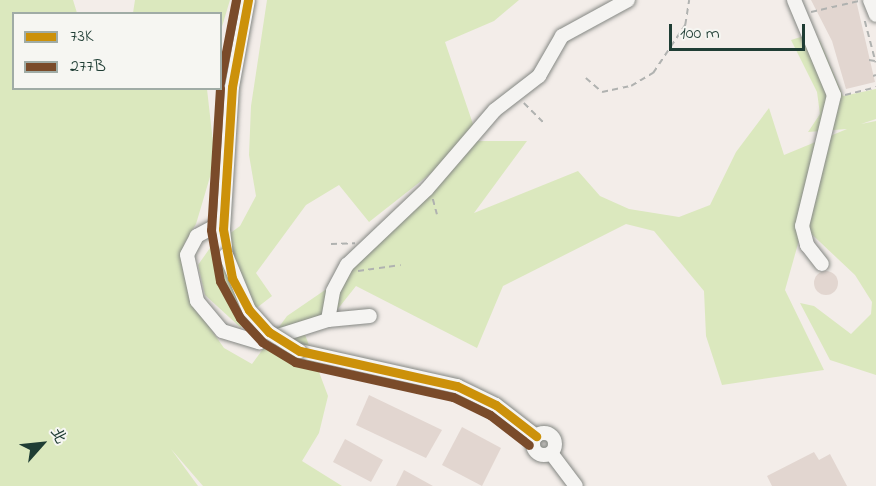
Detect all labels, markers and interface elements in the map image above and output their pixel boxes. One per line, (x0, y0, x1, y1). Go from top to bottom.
legend (12, 12, 222, 90)
scale bar (672, 12, 808, 50)
text: 100 m (680, 21, 720, 47)
text: 73K (70, 24, 94, 50)
text: 277B (70, 54, 106, 80)
north arrow (12, 414, 72, 474)
text: 北 (44, 423, 72, 448)

